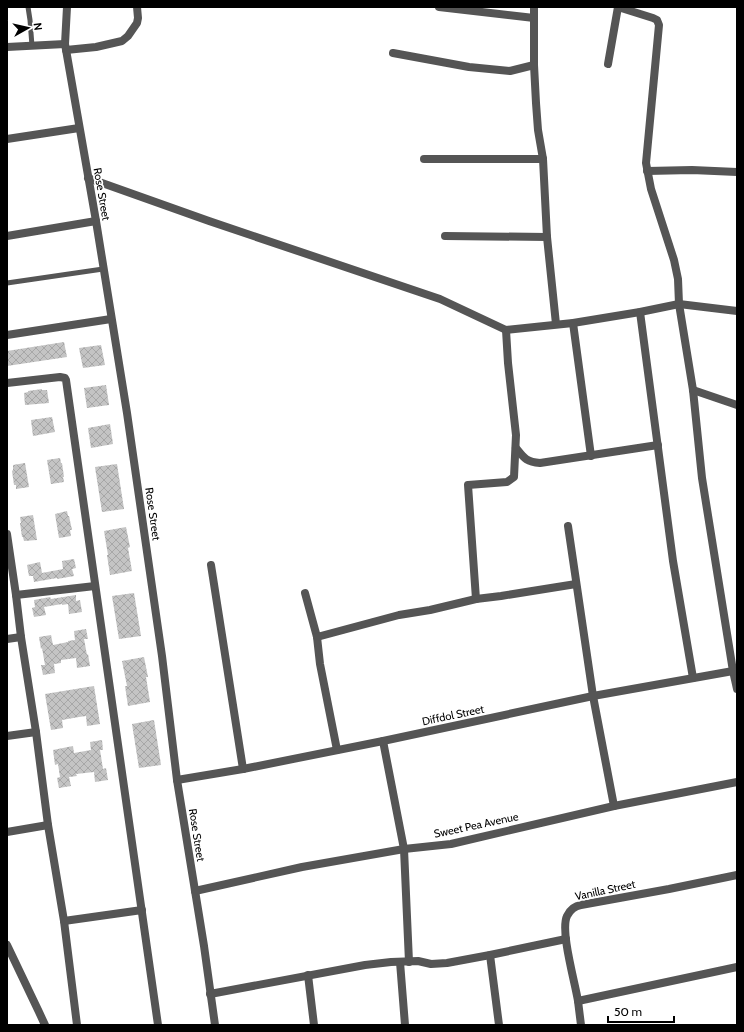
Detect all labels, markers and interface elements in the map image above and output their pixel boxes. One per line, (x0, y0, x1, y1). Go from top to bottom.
north arrow (8, 8, 48, 48)
text: N (30, 22, 45, 31)
street label: Rose Street (90, 166, 114, 222)
street label: Rose Street (142, 487, 164, 542)
street label: Diffdol Street (421, 702, 486, 728)
street label: Rose Street (186, 808, 208, 863)
street label: Sweet Pea Avenue (432, 809, 520, 841)
street label: Vanilla Street (574, 877, 637, 903)
scale bar (608, 998, 674, 1024)
text: 50 m (614, 1004, 642, 1019)

